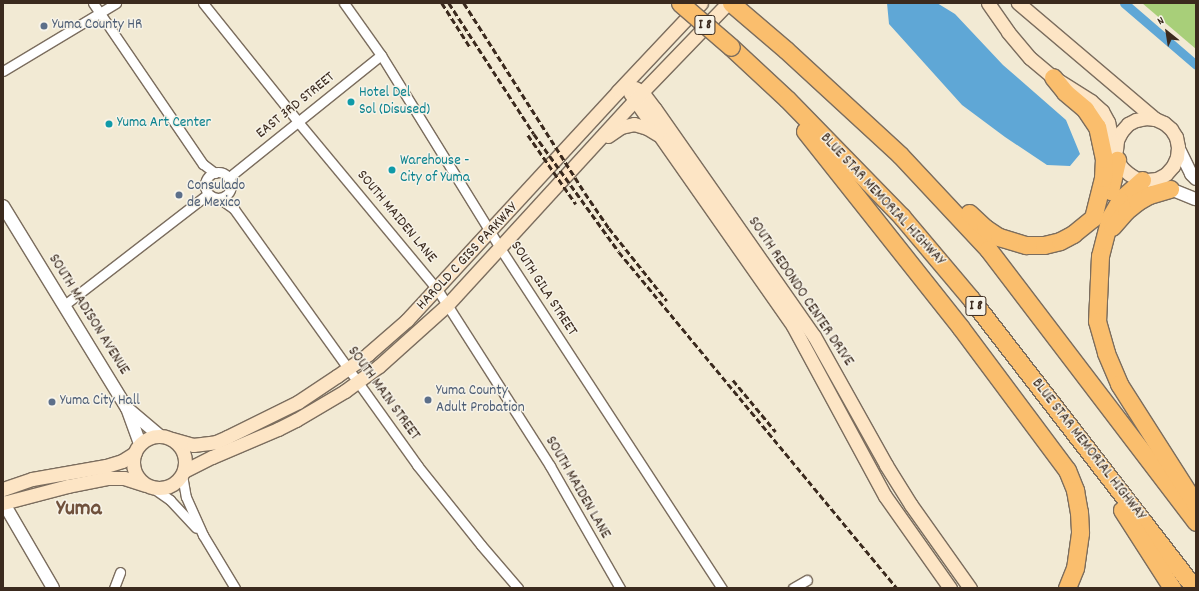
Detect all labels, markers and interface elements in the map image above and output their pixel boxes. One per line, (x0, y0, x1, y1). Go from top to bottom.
north arrow (1147, 12, 1187, 52)
road number: I 8 (694, 13, 716, 37)
text: N (1155, 13, 1167, 30)
place label: Yuma County HR (52, 17, 142, 35)
marker: Yuma County HR (39, 21, 49, 31)
street label: EAST 3RD STREET (253, 69, 339, 143)
place label: Hotel Del Sol (Disused) (359, 84, 430, 119)
marker: Hotel Del Sol (Disused) (346, 97, 356, 107)
place label: Yuma Art Center (117, 115, 211, 133)
marker: Yuma Art Center (104, 119, 114, 129)
street label: BLUE STAR MEMORIAL HIGHWAY (816, 130, 948, 270)
place label: Warehouse - City of Yuma (400, 152, 470, 187)
marker: Warehouse - City of Yuma (387, 165, 397, 175)
street label: SOUTH MAIDEN LANE (352, 167, 440, 267)
place label: Consulado de Mexico (187, 177, 245, 212)
marker: Consulado de Mexico (174, 190, 184, 200)
street label: HAROLD C GISS PARKWAY (414, 200, 522, 314)
street label: SOUTH REDONDO CENTER DRIVE (743, 214, 857, 370)
street label: SOUTH GILA STREET (506, 238, 580, 340)
street label: SOUTH MADISON AVENUE (44, 251, 132, 379)
road number: I 8 (965, 294, 987, 318)
street label: SOUTH MAIN STREET (343, 344, 423, 444)
street label: BLUE STAR MEMORIAL HIGHWAY (1027, 376, 1149, 524)
place label: Yuma County Adult Probation (436, 382, 525, 417)
place label: Yuma City Hall (60, 393, 140, 411)
marker: Yuma County Adult Probation (423, 395, 433, 405)
marker: Yuma City Hall (47, 397, 57, 407)
street label: SOUTH MAIDEN LANE (540, 434, 614, 542)
district label: Yuma (57, 496, 101, 524)

